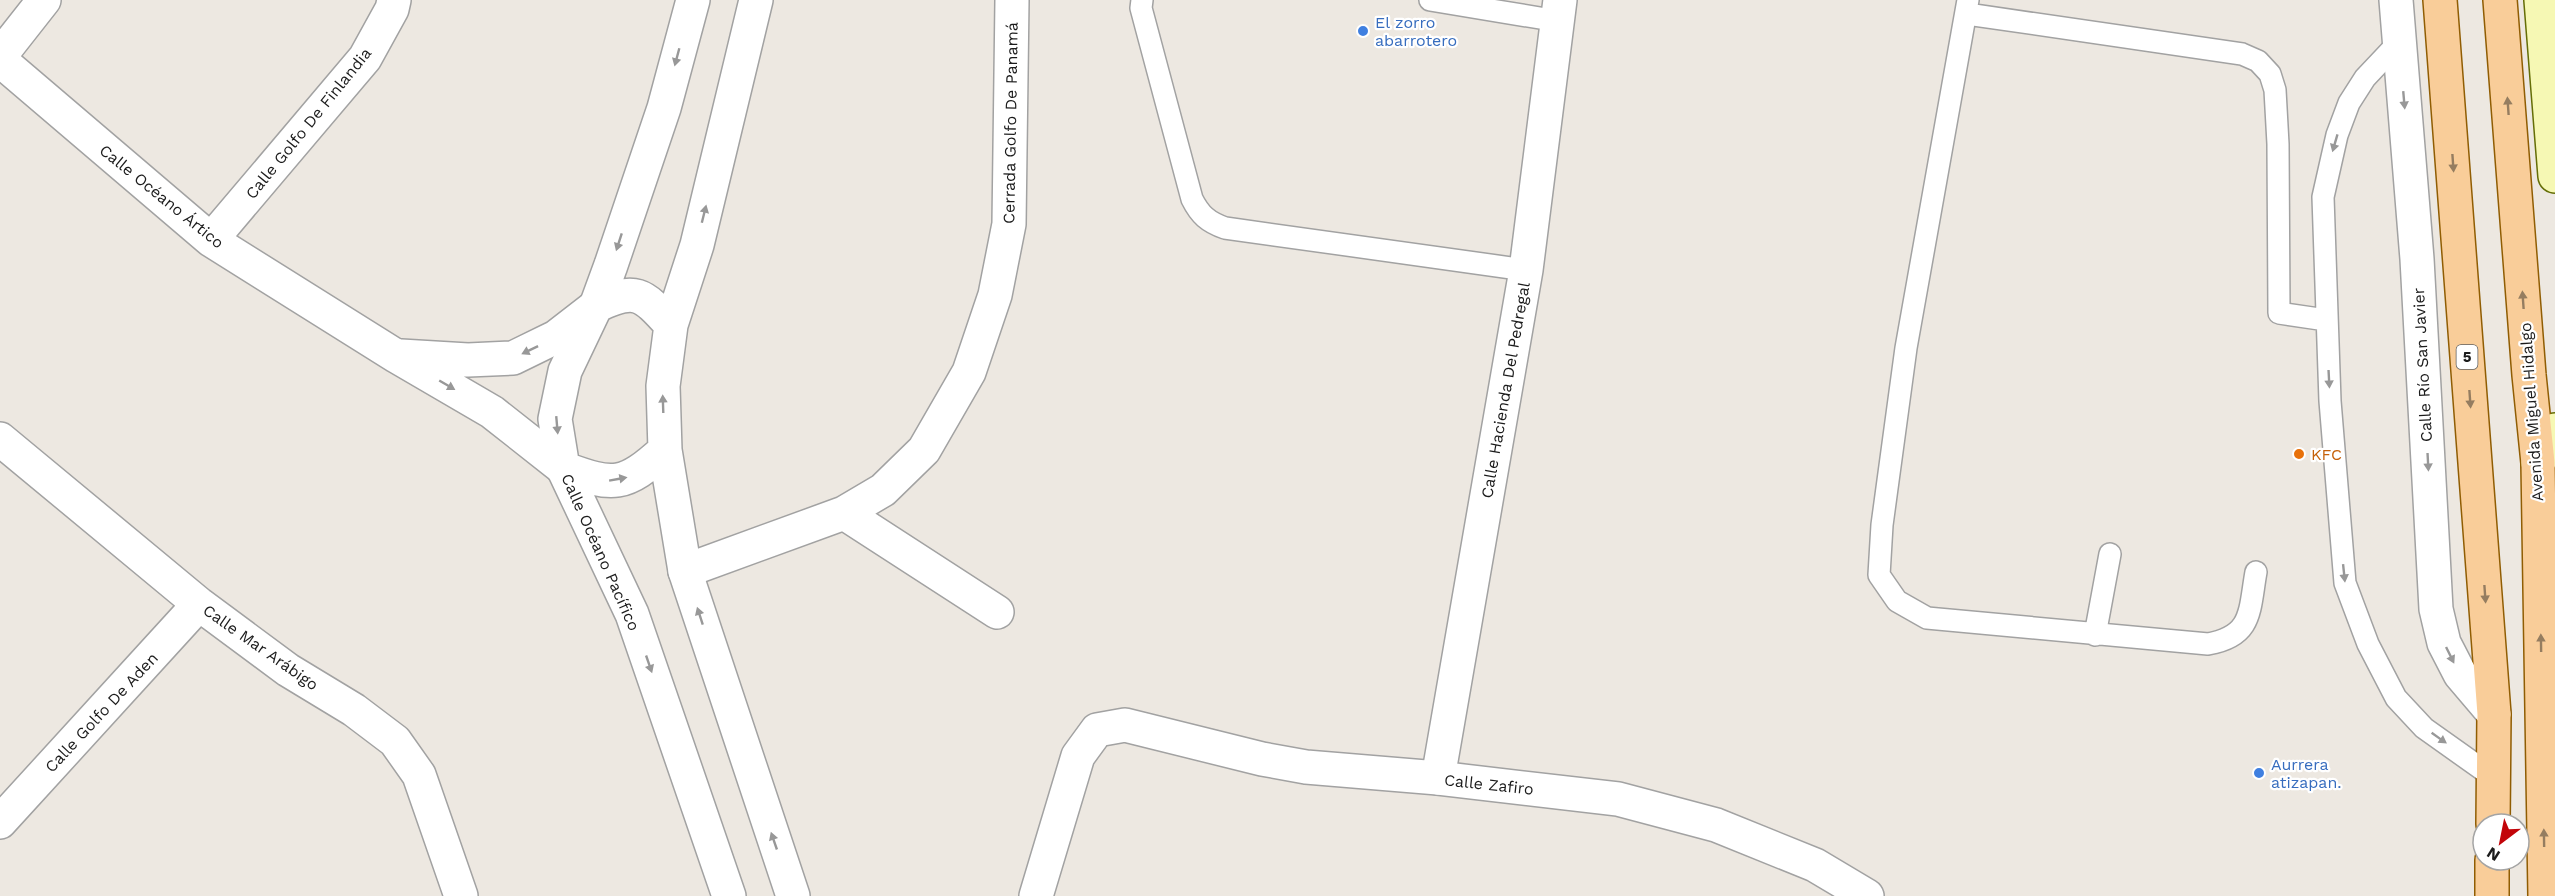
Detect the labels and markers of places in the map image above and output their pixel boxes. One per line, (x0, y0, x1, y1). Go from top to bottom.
place label: El zorro abarrotero (1375, 13, 1457, 50)
marker: El zorro abarrotero (1356, 24, 1370, 38)
place label: KFC (2311, 445, 2342, 464)
marker: KFC (2292, 447, 2306, 461)
place label: Aurrera atizapan. (2271, 755, 2342, 792)
marker: Aurrera atizapan. (2252, 766, 2266, 780)

